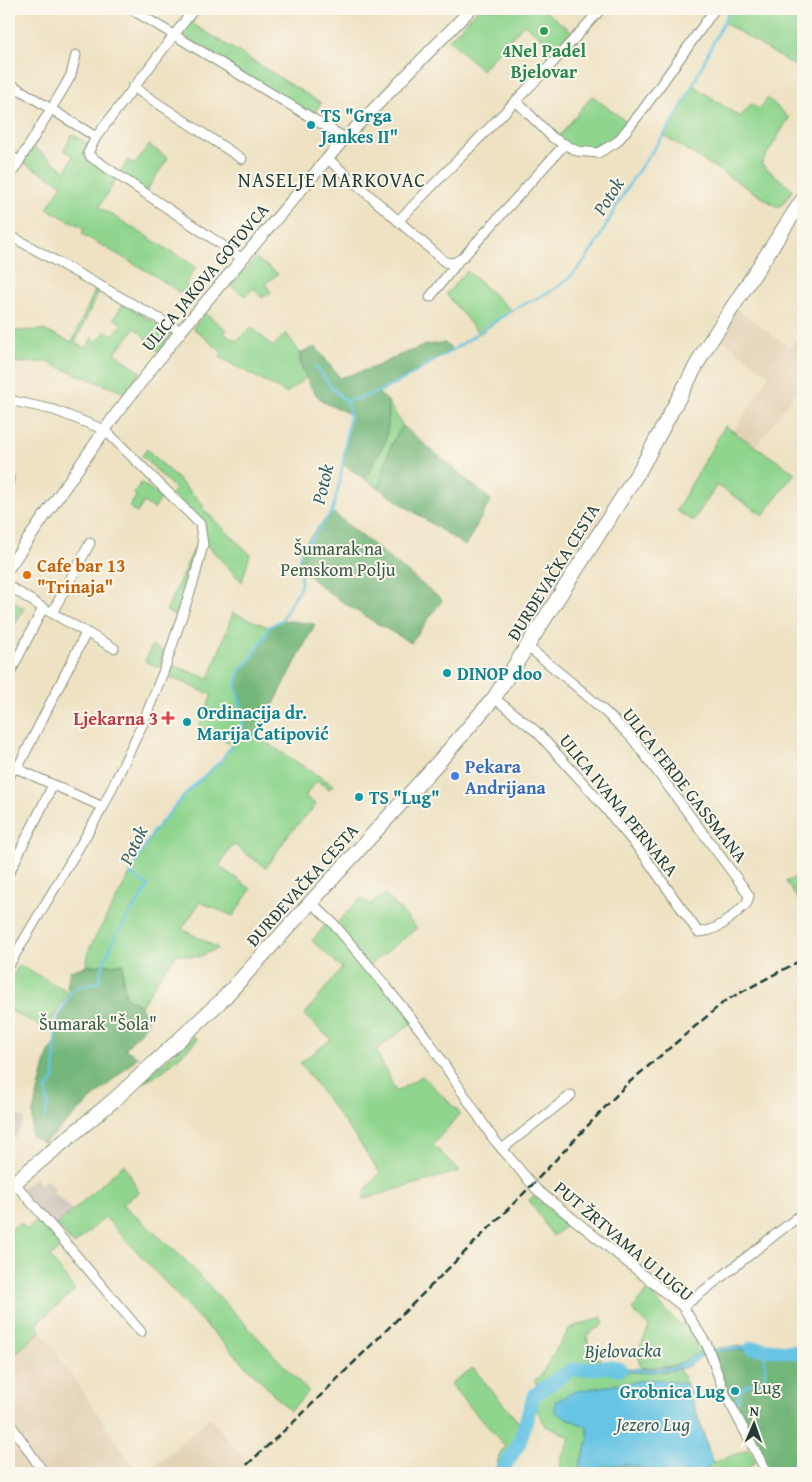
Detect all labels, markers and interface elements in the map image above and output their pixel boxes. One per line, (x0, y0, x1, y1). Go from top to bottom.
marker: 4Nel Padel Bjelovar (538, 25, 550, 37)
place label: 4Nel Padel Bjelovar (502, 37, 587, 85)
place label: TS "Grga Jankes II" (318, 102, 398, 150)
marker: TS "Grga Jankes II" (305, 119, 317, 131)
district label: NASELJE MARKOVAC (238, 165, 426, 194)
water label: Potok (585, 171, 631, 221)
street label: ULICA JAKOVA GOTOVCA (135, 197, 275, 357)
water label: Potok (304, 461, 340, 508)
street label: ĐURĐEVAČKA CESTA (500, 498, 606, 646)
park label: Šumarak na Pemskom Polju (280, 535, 396, 583)
place label: Cafe bar 13 "Trinaja" (37, 552, 125, 600)
marker: Cafe bar 13 "Trinaja" (21, 569, 33, 581)
place label: DINOP doo (457, 660, 542, 687)
marker: DINOP doo (441, 667, 453, 679)
place label: Ordinacija dr. Marija Čatipović (197, 699, 328, 747)
street label: ULICA FERDE GASSMANA (616, 702, 754, 868)
place label: Ljekarna 3 (74, 705, 158, 732)
marker: Ljekarna 3 (162, 712, 174, 724)
marker: Ordinacija dr. Marija Čatipović (181, 716, 193, 728)
street label: ULICA IVANA PERNARA (553, 728, 685, 882)
place label: Pekara Andrijana (465, 753, 547, 801)
marker: Pekara Andrijana (449, 770, 461, 782)
place label: TS "Lug" (369, 784, 440, 811)
marker: TS "Lug" (353, 791, 365, 803)
street label: ĐURĐEVAČKA CESTA (239, 818, 365, 952)
water label: Potok (111, 820, 155, 870)
park label: Šumarak "Šola" (39, 1010, 157, 1037)
street label: PUT ŽRTVAMA U LUGU (548, 1175, 700, 1308)
water label: Bjelovacka (583, 1335, 662, 1365)
park label: Lug (753, 1374, 781, 1401)
place label: Grobnica Lug (620, 1378, 726, 1405)
marker: Grobnica Lug (729, 1385, 741, 1397)
north arrow (730, 1400, 780, 1450)
text: N (749, 1401, 760, 1421)
water label: Jezero Lug (613, 1410, 690, 1438)

